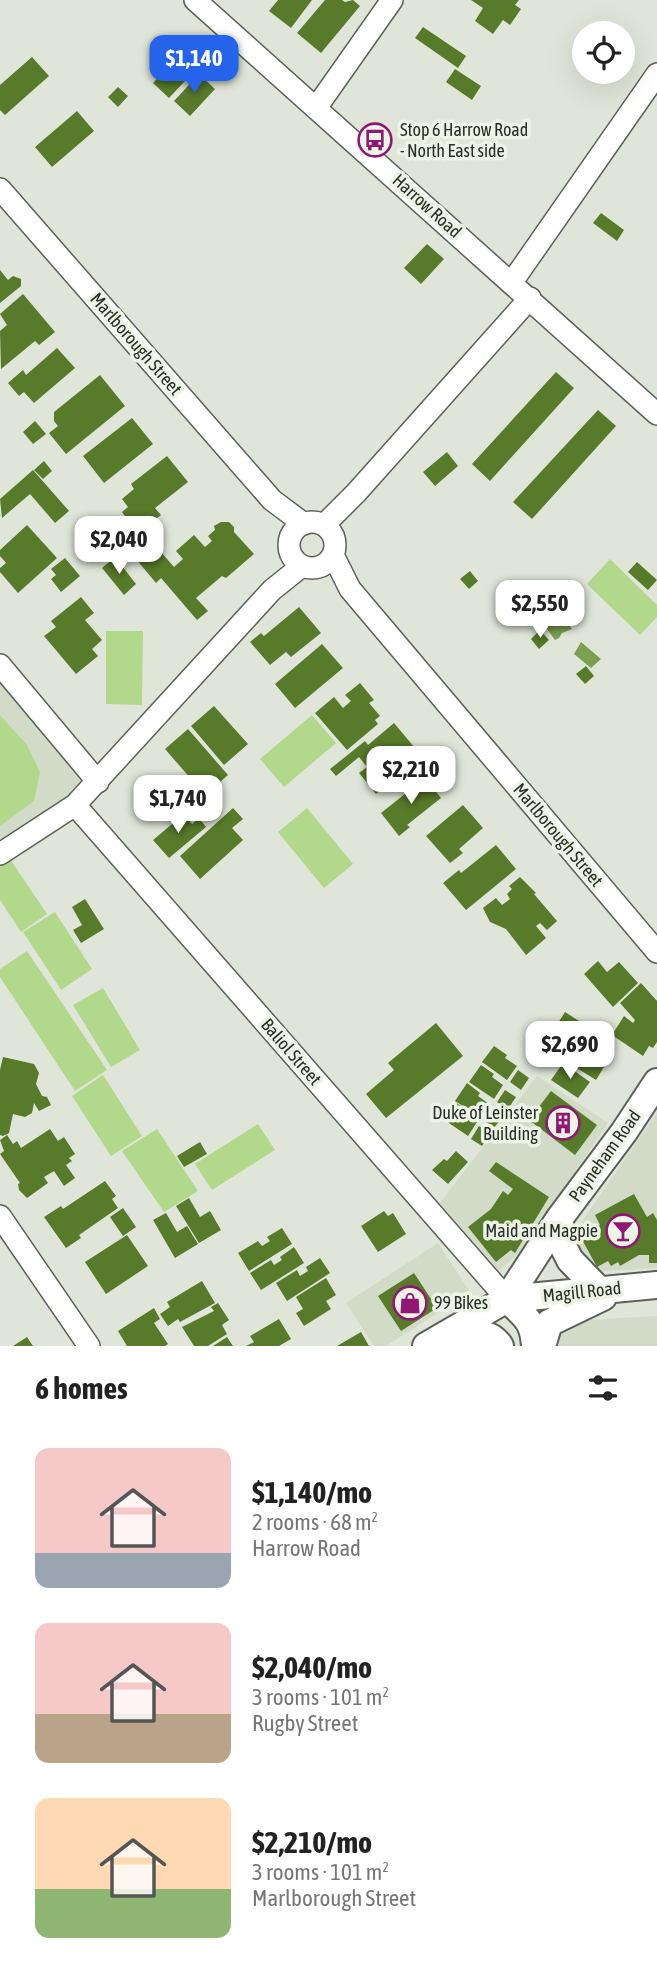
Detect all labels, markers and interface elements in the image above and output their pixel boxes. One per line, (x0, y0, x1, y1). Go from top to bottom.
map controls (572, 21, 635, 84)
button: locate (572, 21, 635, 84)
pin: $1,140 (137, 36, 251, 95)
text: $1,140 (166, 45, 223, 71)
place label: Stop 6 Harrow Road - North East side (400, 119, 528, 161)
bus stop icon: Stop 6 Harrow Road - North East side (356, 121, 394, 159)
street label: Harrow Road (389, 169, 466, 242)
street label: Marlborough Street (86, 288, 186, 399)
pin: $2,040 (62, 516, 176, 576)
text: $2,040 (91, 526, 148, 552)
pin: $2,550 (483, 580, 597, 640)
text: $2,550 (512, 590, 569, 616)
pin: $2,210 (354, 746, 468, 806)
text: $2,210 (383, 756, 440, 782)
pin: $1,740 (121, 776, 235, 835)
street label: Marlborough Street (509, 779, 608, 891)
text: $1,740 (150, 785, 207, 811)
street label: Baliol Street (257, 1014, 326, 1089)
pin: $2,690 (513, 1021, 627, 1081)
text: $2,690 (542, 1031, 599, 1057)
place label: Duke of Leinster Building (432, 1102, 539, 1144)
building icon: Duke of Leinster Building (544, 1104, 582, 1142)
street label: Payneham Road (564, 1106, 645, 1206)
bar icon: Maid and Magpie (604, 1212, 642, 1250)
place label: Maid and Magpie (485, 1220, 598, 1241)
street label: Magill Road (542, 1277, 622, 1306)
shop icon: 99 Bikes (391, 1284, 429, 1322)
place label: 99 Bikes (434, 1292, 488, 1313)
icon: filters (584, 1369, 622, 1407)
text: 6 homes (35, 1371, 128, 1405)
text: $1,140/mo (252, 1475, 372, 1509)
icon: home (91, 1476, 175, 1560)
text: 2 rooms · 68 m² (252, 1509, 378, 1535)
text: Harrow Road (252, 1535, 361, 1561)
text: $2,040/mo (252, 1650, 372, 1684)
icon: home (91, 1651, 175, 1735)
text: 3 rooms · 101 m² (252, 1684, 389, 1710)
text: Rugby Street (252, 1710, 358, 1736)
text: $2,210/mo (252, 1825, 372, 1859)
icon: home (91, 1826, 175, 1910)
text: 3 rooms · 101 m² (252, 1859, 389, 1885)
text: Marlborough Street (252, 1885, 416, 1911)

